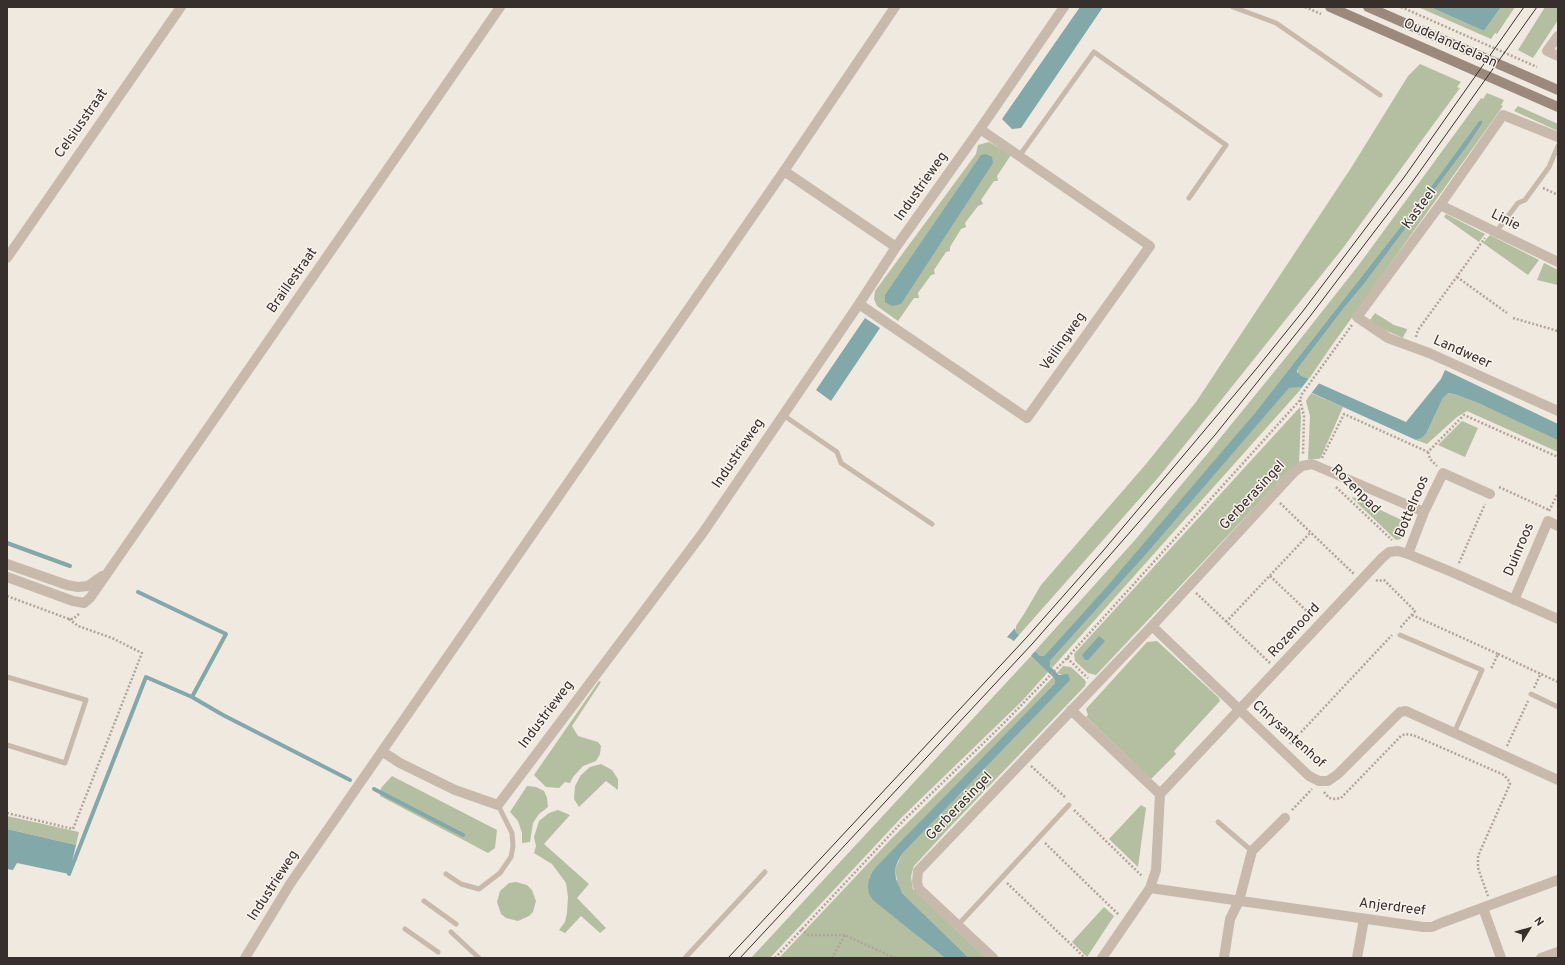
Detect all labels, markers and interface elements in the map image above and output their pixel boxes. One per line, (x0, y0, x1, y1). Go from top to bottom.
street label: Oudelandselaan (1400, 16, 1500, 72)
street label: Celsiusstraat (52, 86, 112, 162)
street label: Industrieweg (892, 149, 952, 225)
street label: Kasteel (1399, 185, 1441, 233)
street label: Linie (1488, 207, 1522, 235)
street label: Braillestraat (264, 245, 322, 317)
street label: Veilingweg (1038, 309, 1090, 375)
street label: Landweer (1430, 333, 1494, 373)
street label: Industrieweg (709, 416, 769, 492)
street label: Gerberasingel (1217, 458, 1289, 534)
street label: Rozenpad (1327, 462, 1383, 518)
street label: Bottelroos (1392, 473, 1434, 541)
street label: Duinroos (1501, 521, 1539, 579)
street label: Rozenoord (1266, 600, 1324, 662)
street label: Industrieweg (516, 678, 578, 752)
street label: Chrysantenhof (1248, 698, 1328, 772)
street label: Gerberasingel (923, 769, 997, 845)
street label: Industrieweg (245, 848, 303, 924)
street label: Anjerdreef (1358, 896, 1426, 920)
north arrow (1509, 909, 1549, 949)
text: N (1531, 914, 1547, 929)

